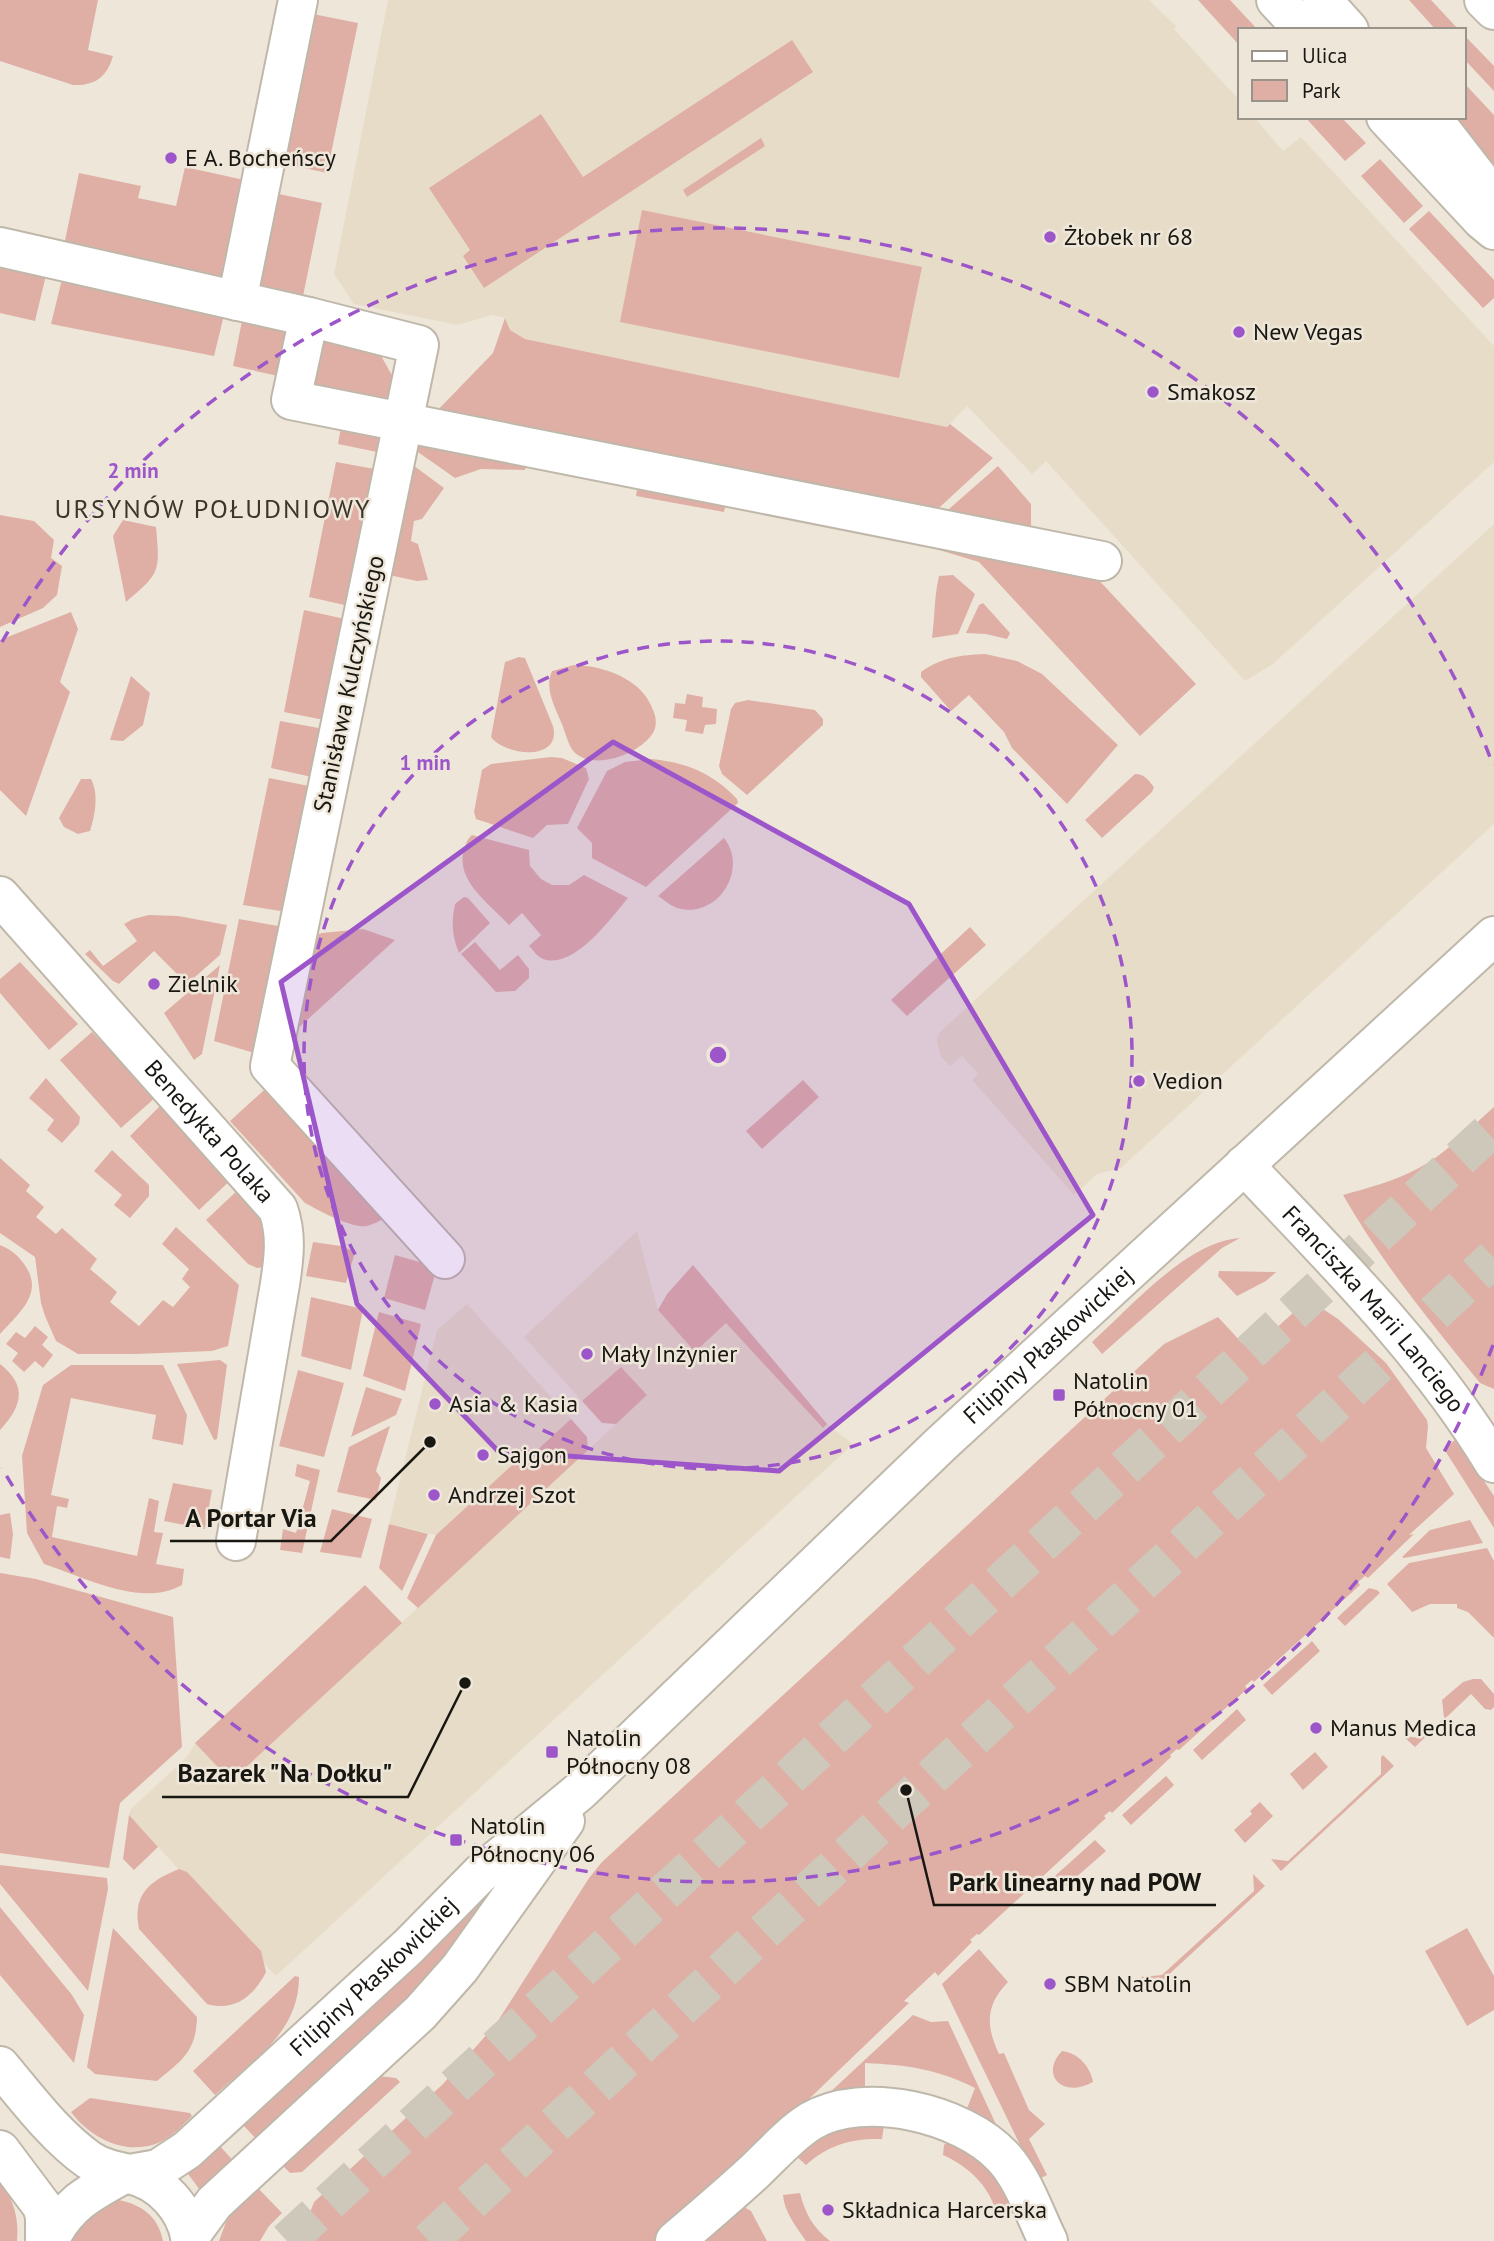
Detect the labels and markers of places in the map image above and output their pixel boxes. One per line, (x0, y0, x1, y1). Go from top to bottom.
place label: E A. Bocheńscy (185, 142, 336, 173)
marker: E A. Bocheńscy (163, 150, 179, 166)
place label: Żłobek nr 68 (1064, 221, 1193, 252)
marker: Żłobek nr 68 (1042, 229, 1058, 245)
place label: New Vegas (1253, 316, 1363, 347)
marker: New Vegas (1231, 324, 1247, 340)
place label: Smakosz (1167, 376, 1256, 407)
marker: Smakosz (1145, 384, 1161, 400)
place label: Zielnik (168, 968, 238, 999)
marker: Zielnik (146, 976, 162, 992)
centre of rings (706, 1043, 730, 1067)
place label: Vedion (1152, 1065, 1223, 1096)
marker: Vedion (1131, 1073, 1147, 1089)
place label: Mały Inżynier (601, 1338, 737, 1369)
marker: Mały Inżynier (579, 1346, 595, 1362)
place label: Natolin Północny 01 (1073, 1365, 1198, 1424)
marker: Natolin Północny 01 (1051, 1387, 1067, 1403)
place label: Asia & Kasia (449, 1388, 578, 1419)
marker: Asia & Kasia (427, 1396, 443, 1412)
place label: Sajgon (497, 1439, 567, 1470)
marker: Sajgon (475, 1447, 491, 1463)
place label: Andrzej Szot (448, 1479, 576, 1510)
marker: Andrzej Szot (426, 1487, 442, 1503)
callout: A Portar Via (170, 1494, 331, 1541)
place label: Manus Medica (1330, 1712, 1477, 1743)
marker: Manus Medica (1308, 1720, 1324, 1736)
place label: Natolin Północny 08 (566, 1722, 691, 1781)
marker: Natolin Północny 08 (544, 1744, 560, 1760)
callout: Bazarek "Na Dołku" (162, 1750, 408, 1797)
place label: Natolin Północny 06 (470, 1810, 595, 1869)
marker: Natolin Północny 06 (448, 1832, 464, 1848)
callout: Park linearny nad POW (934, 1858, 1216, 1905)
place label: SBM Natolin (1064, 1968, 1192, 1999)
marker: SBM Natolin (1042, 1976, 1058, 1992)
place label: Składnica Harcerska (842, 2194, 1047, 2225)
marker: Składnica Harcerska (820, 2202, 836, 2218)

